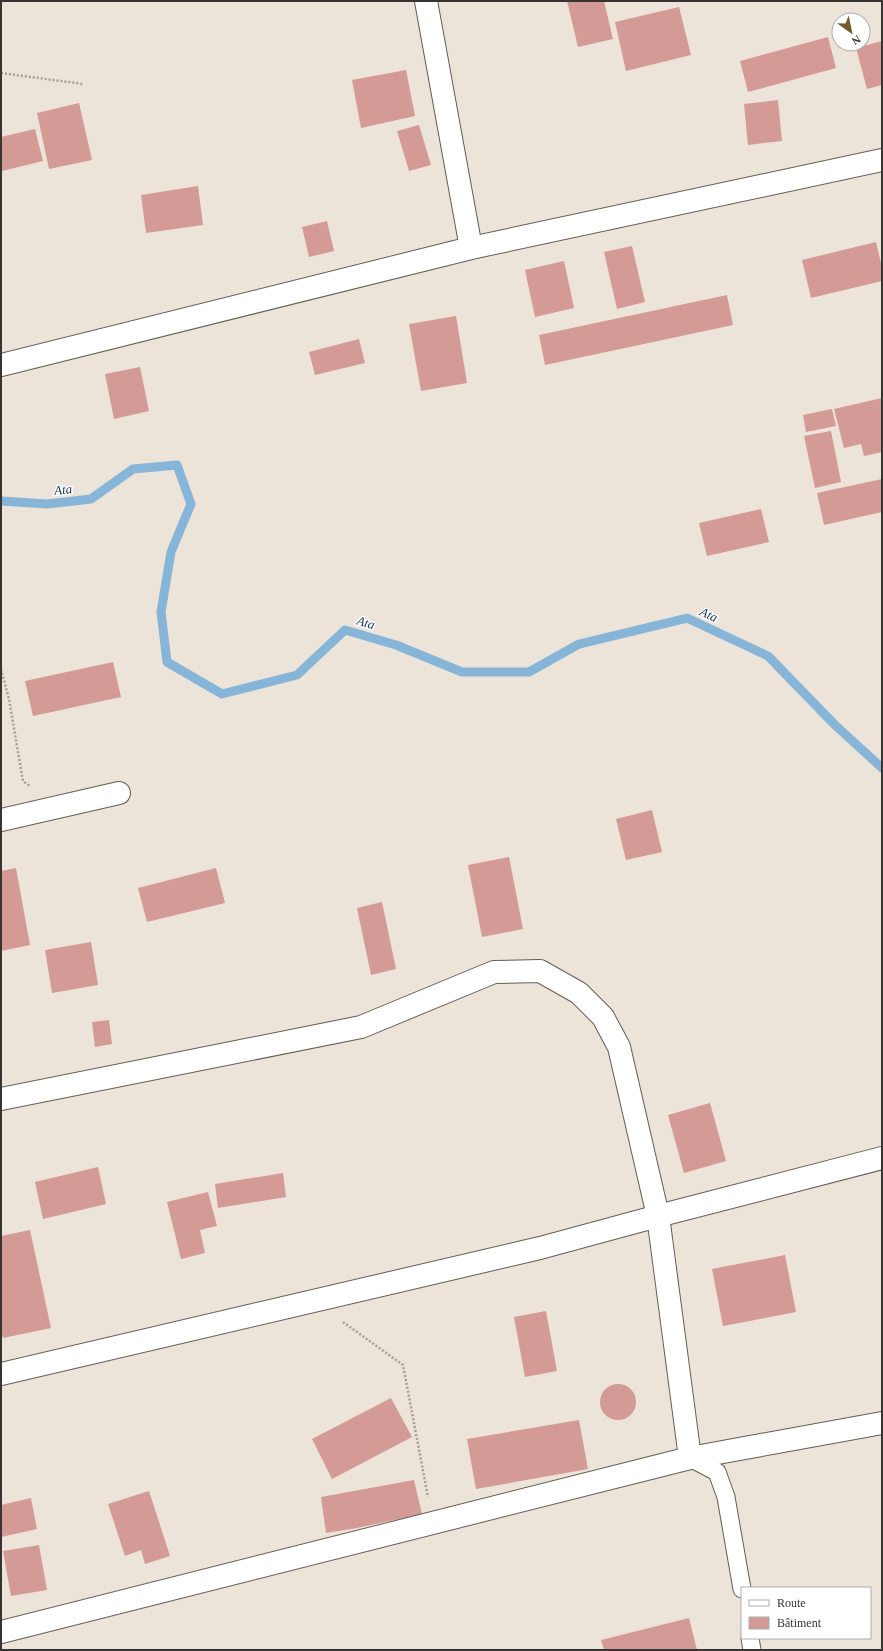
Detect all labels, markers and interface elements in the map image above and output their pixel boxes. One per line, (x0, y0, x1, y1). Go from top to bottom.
north arrow (831, 12, 871, 52)
text: N (850, 33, 863, 48)
water label: Ata (52, 481, 73, 498)
water label: Ata (697, 603, 721, 625)
water label: Ata (354, 612, 377, 632)
legend (741, 1587, 871, 1639)
text: Route (777, 1596, 806, 1610)
text: Bâtiment (777, 1616, 822, 1630)

